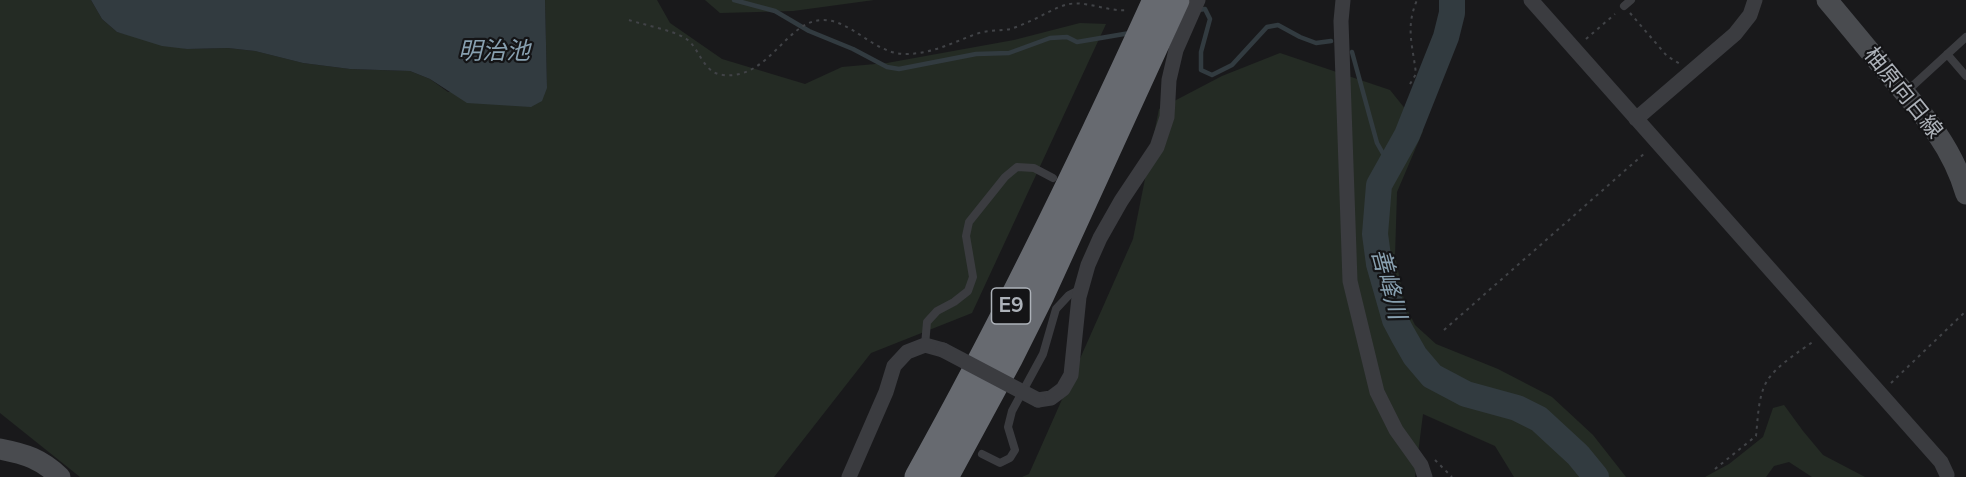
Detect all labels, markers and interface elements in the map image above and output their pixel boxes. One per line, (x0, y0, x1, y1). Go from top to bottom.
water label: 明治池 (458, 38, 530, 66)
street label: 柚原向日線 (1858, 42, 1948, 144)
water label: 善峰川 (1365, 245, 1411, 323)
road number: E9 (992, 288, 1030, 324)

